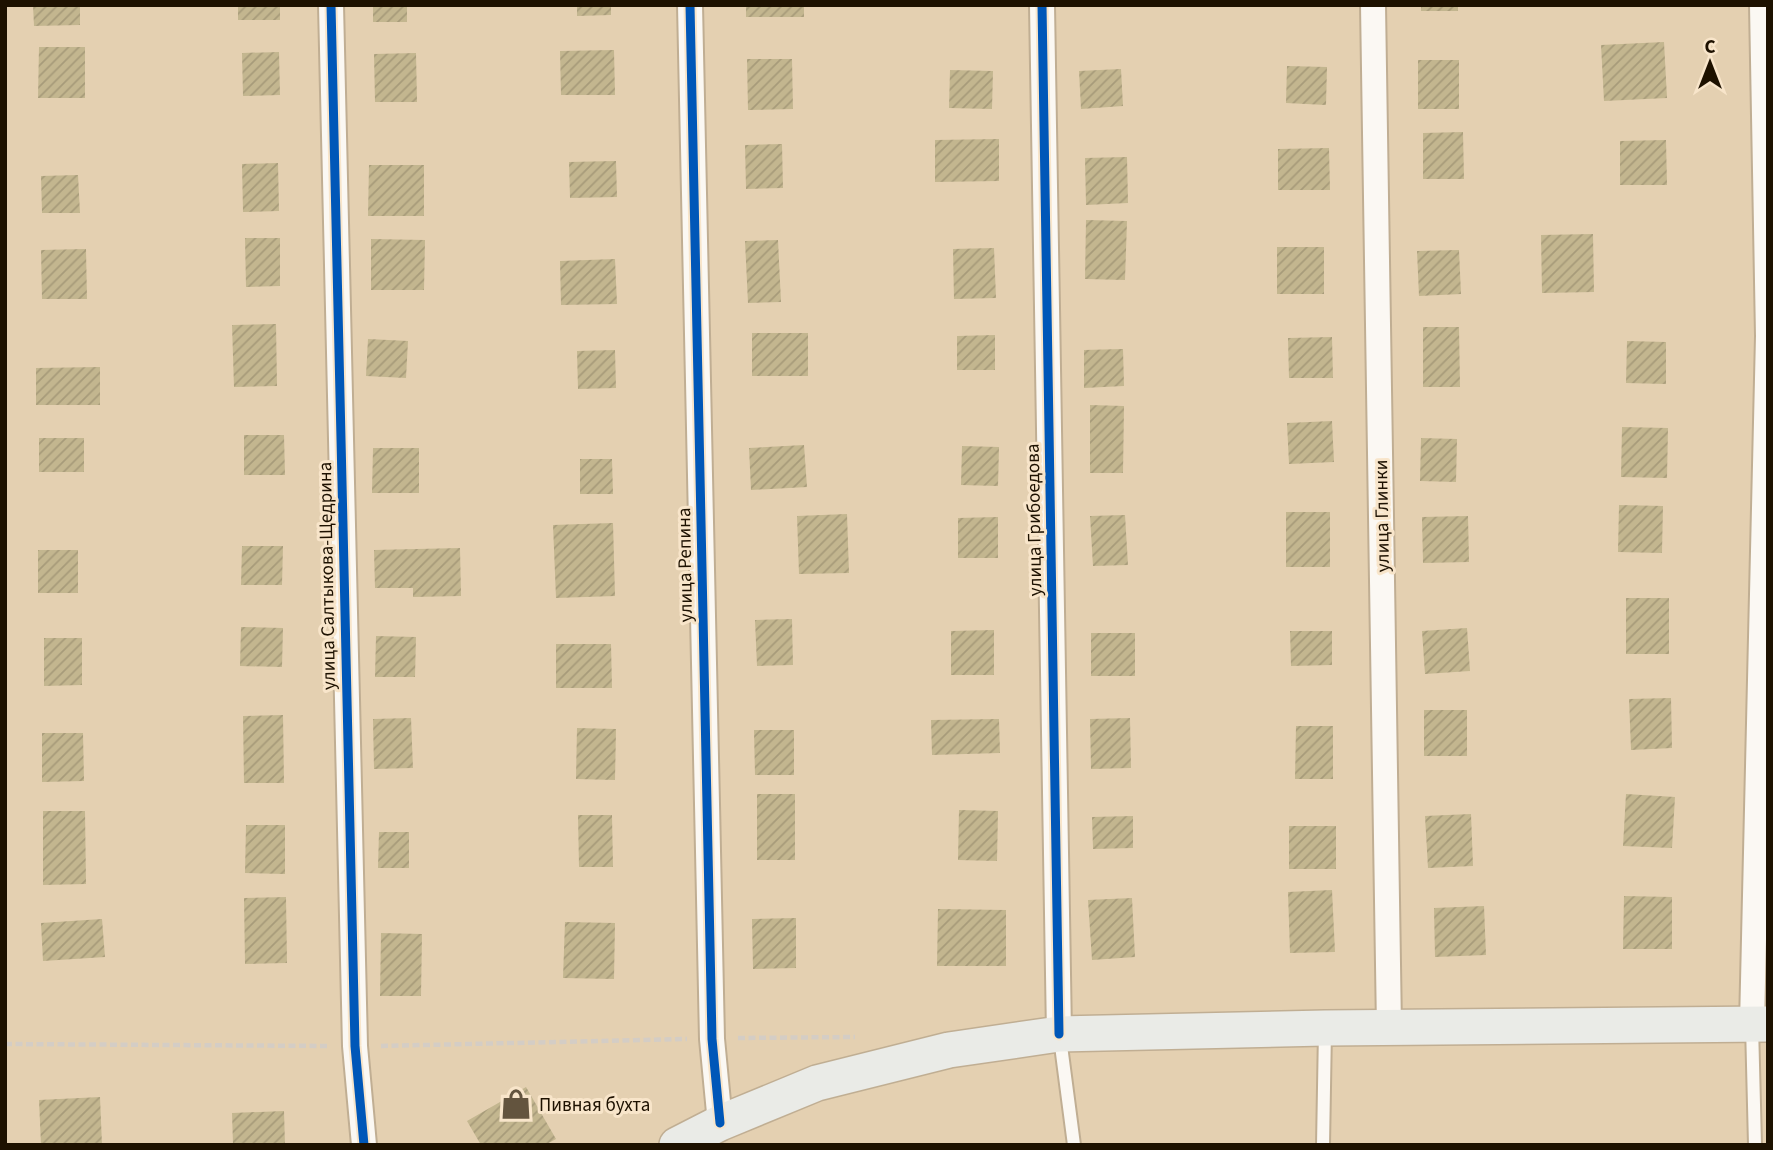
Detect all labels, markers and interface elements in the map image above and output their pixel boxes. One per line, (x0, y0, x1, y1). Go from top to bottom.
north arrow (1675, 28, 1745, 98)
text: С (1704, 34, 1716, 61)
street label: улица Грибоедова (1020, 443, 1049, 597)
street label: улица Глинки (1368, 459, 1397, 572)
street label: улица Салтыкова-Щедрина (312, 462, 343, 690)
street label: улица Репина (671, 507, 700, 623)
shop icon: Пивная бухта (499, 1087, 533, 1121)
place label: Пивная бухта (539, 1092, 650, 1119)

